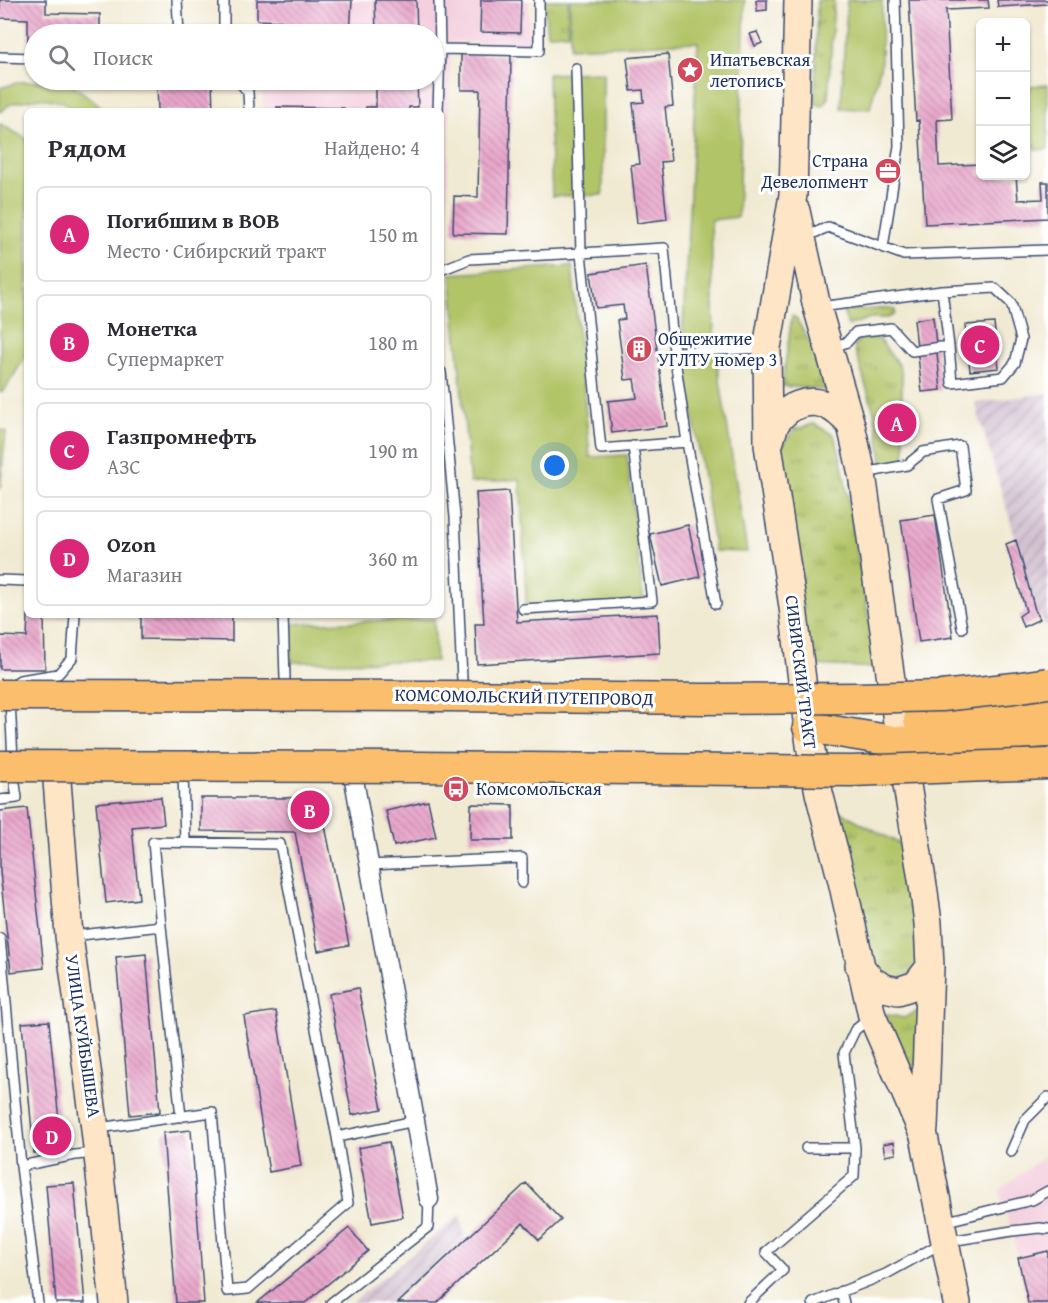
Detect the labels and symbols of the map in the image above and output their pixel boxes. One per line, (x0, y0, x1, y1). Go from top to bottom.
place label: Ипатьевская летопись (710, 46, 810, 94)
place icon: Ипатьевская летопись (675, 55, 705, 85)
place label: Страна Девелопмент (760, 147, 868, 195)
office icon: Страна Девелопмент (873, 156, 903, 186)
pin: C (960, 322, 1000, 368)
place label: Общежитие УГЛТУ номер 3 (658, 325, 777, 373)
building icon: Общежитие УГЛТУ номер 3 (624, 334, 654, 364)
pin: A (878, 400, 916, 446)
your location (540, 451, 569, 480)
street label: СИБИРСКИЙ ТРАКТ (779, 593, 824, 750)
street label: КОМСОМОЛЬСКИЙ ПУТЕПРОВОД (394, 681, 654, 712)
bus stop icon: Комсомольская (441, 774, 471, 804)
place label: Комсомольская (476, 775, 602, 802)
pin: B (290, 788, 330, 832)
street label: УЛИЦА КУЙБЫШЕВА (59, 953, 108, 1119)
pin: D (32, 1114, 72, 1158)

